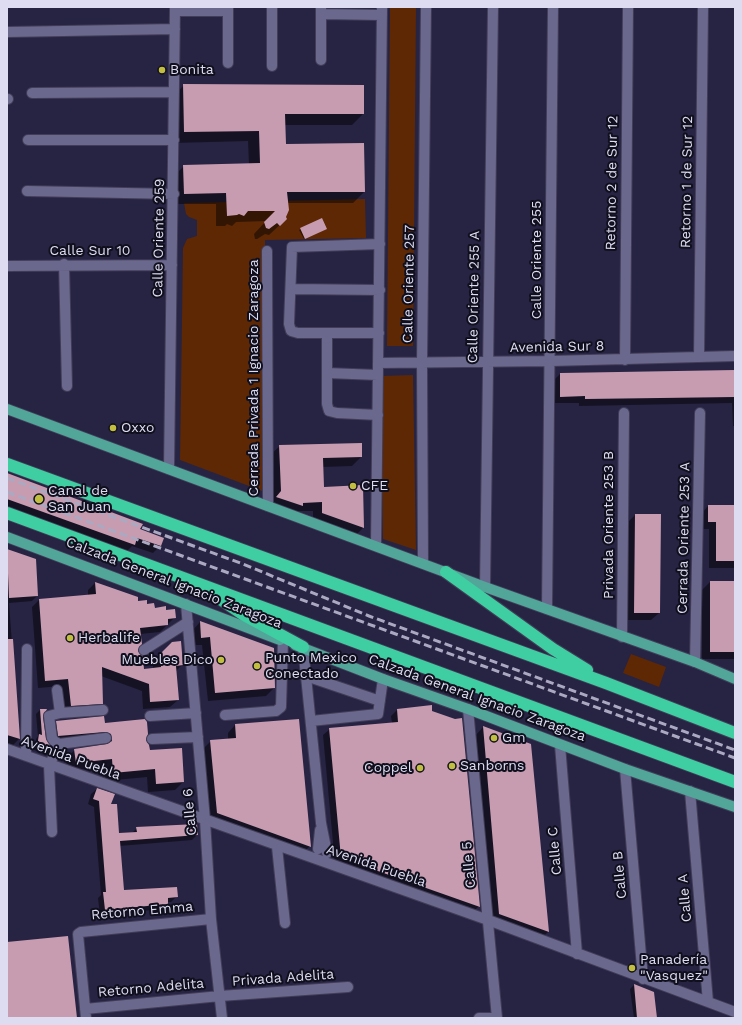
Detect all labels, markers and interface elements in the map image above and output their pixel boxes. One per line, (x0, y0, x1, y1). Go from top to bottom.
place label: Bonita (170, 62, 214, 78)
marker: Bonita (157, 65, 167, 75)
street label: Retorno 2 de Sur 12 (602, 115, 622, 251)
street label: Retorno 1 de Sur 12 (677, 116, 697, 248)
street label: Calle Oriente 259 (150, 178, 168, 298)
street label: Calle Oriente 255 (529, 201, 545, 319)
street label: Calle Oriente 257 (400, 225, 418, 343)
street label: Calle Oriente 255 A (464, 231, 484, 363)
street label: Calle Sur 10 (49, 243, 131, 259)
street label: Cerrada Privada 1 Ignacio Zaragoza (246, 259, 262, 497)
street label: Avenida Sur 8 (510, 338, 604, 356)
place label: Oxxo (121, 420, 154, 436)
marker: Oxxo (108, 423, 118, 433)
street label: Privada Oriente 253 B (601, 451, 617, 599)
street label: Cerrada Oriente 253 A (674, 462, 694, 614)
place label: CFE (361, 478, 388, 494)
marker: CFE (348, 481, 358, 491)
place label: Canal de San Juan (48, 483, 111, 516)
marker: Canal de San Juan (33, 493, 45, 505)
street label: Calzada General Ignacio Zaragoza (64, 534, 284, 632)
place label: Herbalife (78, 630, 140, 646)
marker: Herbalife (65, 633, 75, 643)
place label: Punto Mexico Conectado (265, 650, 357, 682)
street label: Calzada General Ignacio Zaragoza (366, 651, 588, 745)
place label: Muebles Dico (121, 652, 213, 668)
marker: Muebles Dico (216, 655, 226, 665)
marker: Punto Mexico Conectado (252, 661, 262, 671)
place label: Gm (502, 730, 525, 746)
street label: Avenida Puebla (19, 732, 123, 784)
marker: Gm (489, 733, 499, 743)
place label: Sanborns (460, 758, 524, 774)
place label: Coppel (364, 760, 412, 776)
marker: Sanborns (447, 761, 457, 771)
marker: Coppel (415, 763, 425, 773)
street label: Calle 6 (180, 788, 200, 836)
street label: Calle C (545, 826, 565, 876)
street label: Avenida Puebla (324, 841, 428, 891)
street label: Calle 5 (459, 841, 479, 889)
street label: Calle B (610, 850, 630, 900)
street label: Calle A (675, 873, 695, 923)
street label: Retorno Emma (90, 898, 194, 924)
place label: Panadería "Vasquez" (640, 952, 708, 984)
marker: Panadería "Vasquez" (627, 963, 637, 973)
street label: Privada Adelita (231, 966, 335, 990)
street label: Retorno Adelita (97, 975, 205, 1001)

